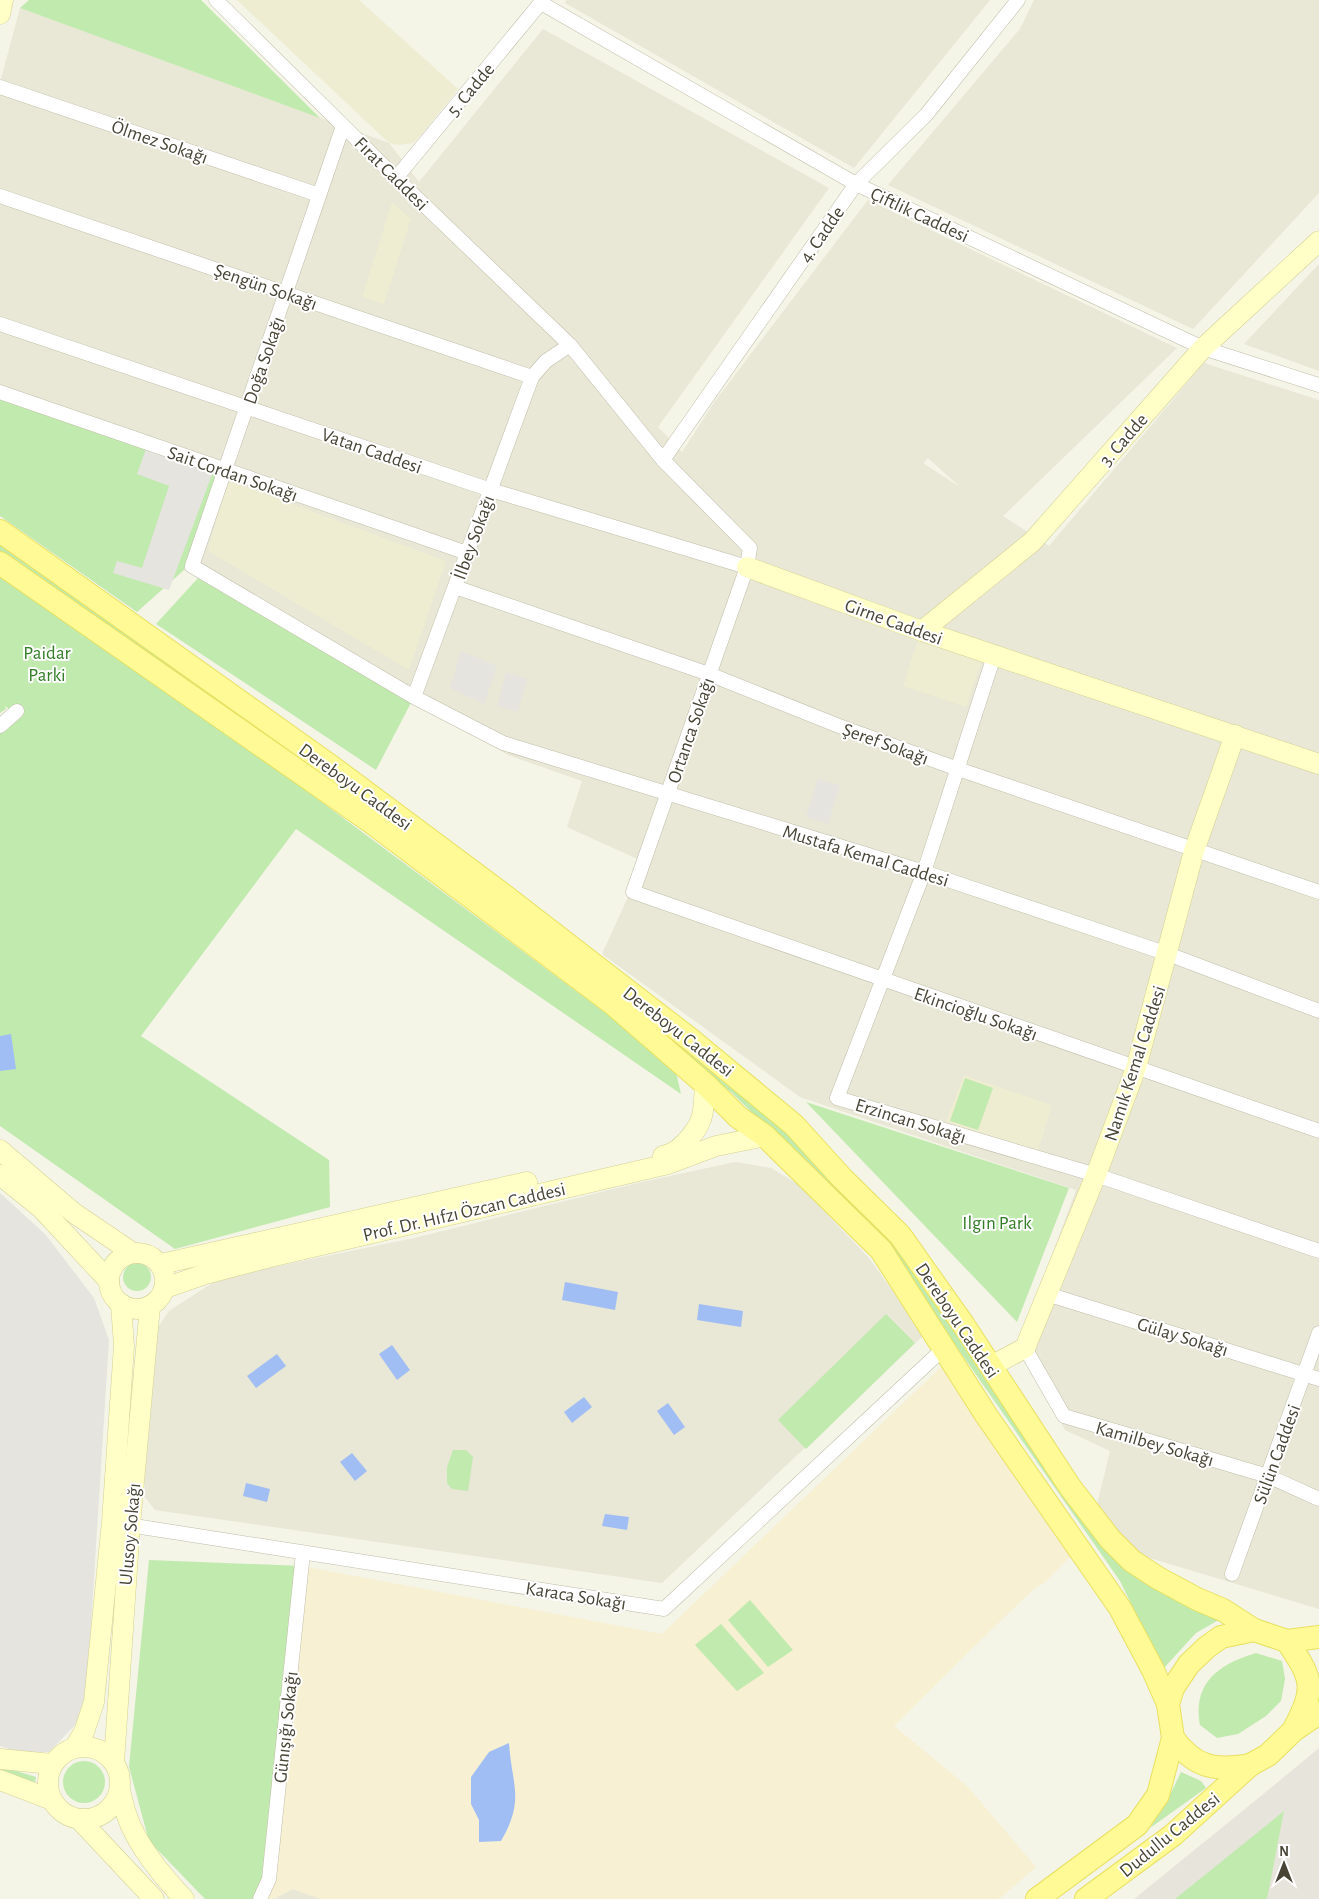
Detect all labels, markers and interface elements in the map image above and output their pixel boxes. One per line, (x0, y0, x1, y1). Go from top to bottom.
street label: 5. Cadde (444, 60, 499, 120)
street label: Ölmez Sokağı (109, 116, 210, 168)
street label: Fırat Caddesi (350, 134, 431, 215)
street label: Çiftlik Caddesi (867, 184, 972, 246)
street label: 4. Cadde (796, 203, 848, 266)
street label: Şengün Sokağı (212, 261, 320, 314)
street label: Doğa Sokağı (241, 314, 288, 407)
street label: 3. Cadde (1096, 410, 1152, 470)
street label: Vatan Caddesi (319, 425, 424, 477)
street label: Sait Cordan Sokağı (165, 443, 300, 506)
street label: İlbey Sokağı (449, 492, 498, 582)
street label: Girne Caddesi (842, 596, 945, 649)
park label: Paidar Parki (23, 644, 71, 685)
street label: Ortanca Sokağı (664, 675, 718, 786)
street label: Şeref Sokağı (840, 720, 931, 769)
street label: Dereboyu Caddesi (295, 740, 415, 834)
street label: Mustafa Kemal Caddesi (780, 822, 951, 891)
street label: Dereboyu Caddesi (619, 983, 737, 1081)
street label: Namık Kemal Caddesi (1101, 983, 1169, 1143)
street label: Ekincioğlu Sokağı (911, 984, 1040, 1044)
street label: Erzincan Sokağı (853, 1096, 968, 1147)
street label: Prof. Dr. Hıfzı Özcan Caddesi (361, 1179, 567, 1245)
park label: Ilgın Park (962, 1214, 1032, 1233)
street label: Dereboyu Caddesi (911, 1260, 1002, 1382)
street label: Gülay Sokağı (1135, 1315, 1230, 1360)
street label: Sülün Caddesi (1251, 1402, 1304, 1507)
street label: Kamilbey Sokağı (1093, 1419, 1216, 1470)
street label: Ulusoy Sokağı (117, 1482, 144, 1586)
street label: Karaca Sokağı (524, 1579, 627, 1614)
street label: Günışığı Sokağı (271, 1670, 302, 1784)
street label: Dudullu Caddesi (1116, 1789, 1223, 1881)
north arrow (1259, 1839, 1309, 1889)
text: N (1279, 1845, 1289, 1859)

